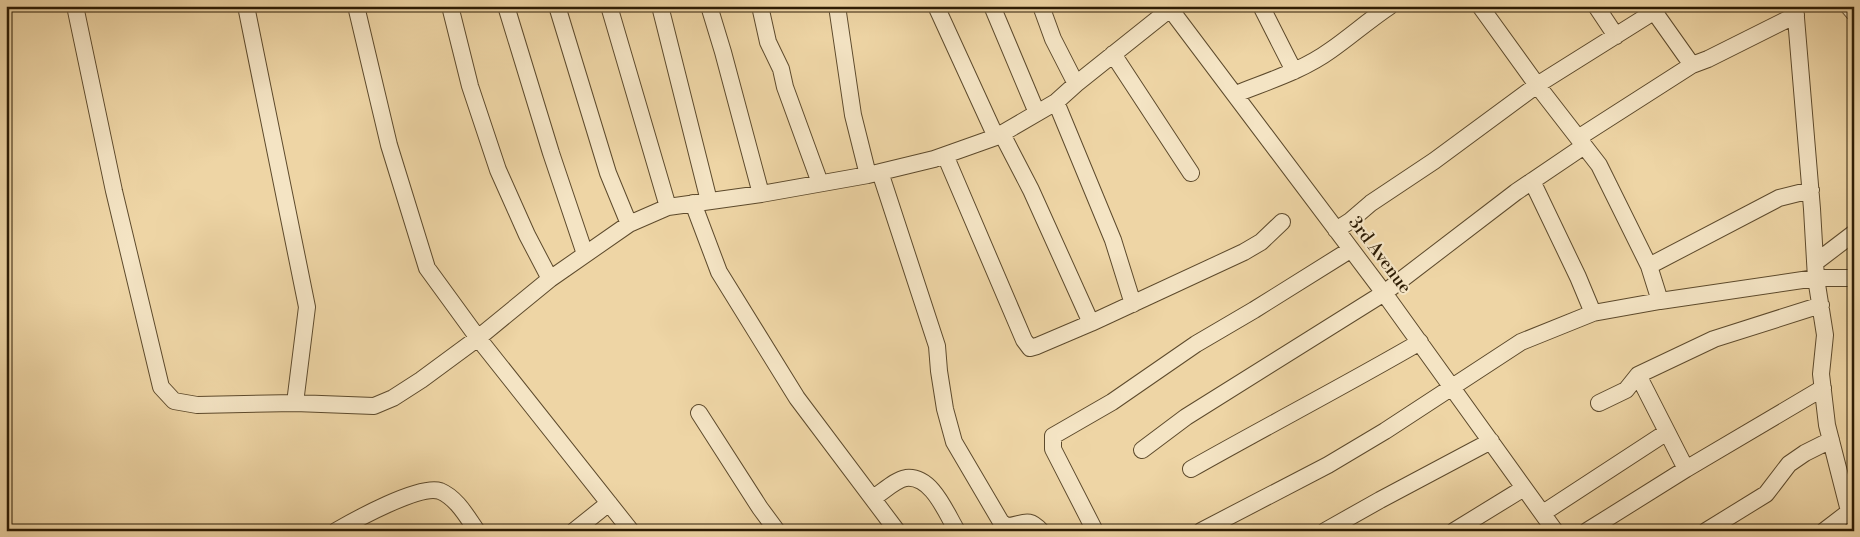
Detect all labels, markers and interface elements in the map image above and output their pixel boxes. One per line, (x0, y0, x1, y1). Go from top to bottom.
street label: 3rd Avenue (1343, 212, 1417, 298)

